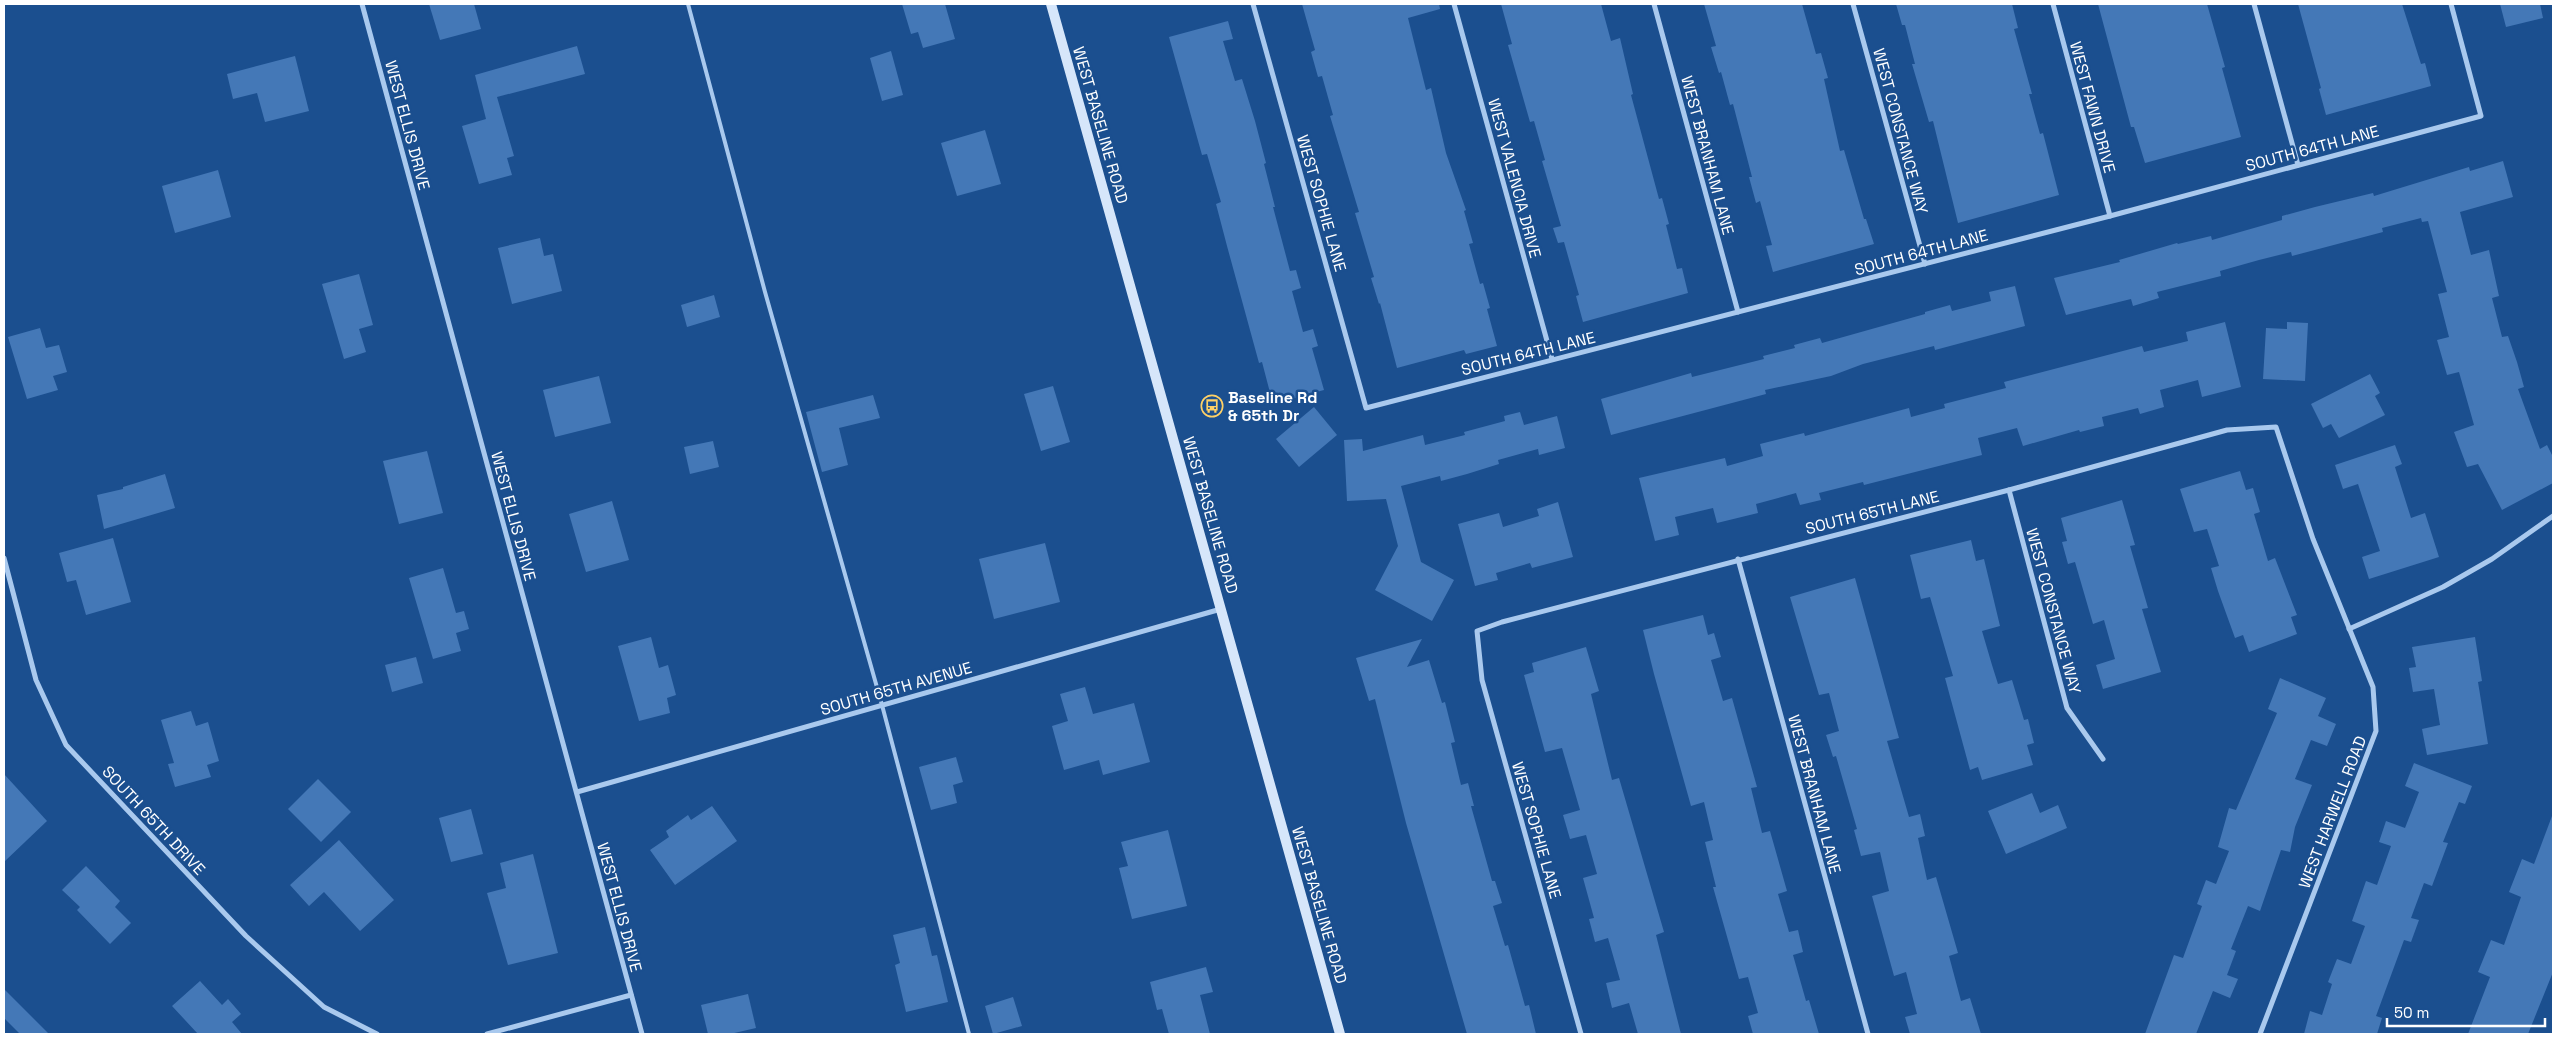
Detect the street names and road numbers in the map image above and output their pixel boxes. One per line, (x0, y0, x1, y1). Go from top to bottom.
street label: WEST FAWN DRIVE (2065, 39, 2120, 175)
street label: WEST BASELINE ROAD (1068, 44, 1133, 206)
street label: WEST CONSTANCE WAY (1868, 46, 1933, 217)
street label: WEST ELLIS DRIVE (380, 58, 435, 192)
street label: WEST BRANHAM LANE (1676, 73, 1739, 237)
street label: WEST VALENCIA DRIVE (1483, 96, 1546, 260)
street label: SOUTH 64TH LANE (2243, 121, 2381, 176)
street label: WEST SOPHIE LANE (1292, 132, 1351, 274)
street label: SOUTH 64TH LANE (1852, 225, 1990, 280)
street label: SOUTH 64TH LANE (1459, 327, 1597, 380)
street label: WEST BASELINE ROAD (1178, 434, 1243, 596)
street label: WEST ELLIS DRIVE (486, 449, 541, 583)
street label: SOUTH 65TH LANE (1803, 486, 1941, 539)
street label: WEST CONSTANCE WAY (2021, 526, 2086, 697)
street label: SOUTH 65TH AVENUE (818, 657, 974, 720)
street label: WEST BRANHAM LANE (1783, 712, 1846, 876)
street label: WEST HARWELL ROAD (2294, 733, 2371, 891)
street label: WEST SOPHIE LANE (1507, 759, 1566, 901)
street label: SOUTH 65TH DRIVE (97, 761, 210, 879)
street label: WEST BASELINE ROAD (1287, 824, 1352, 986)
street label: WEST ELLIS DRIVE (592, 840, 647, 974)

